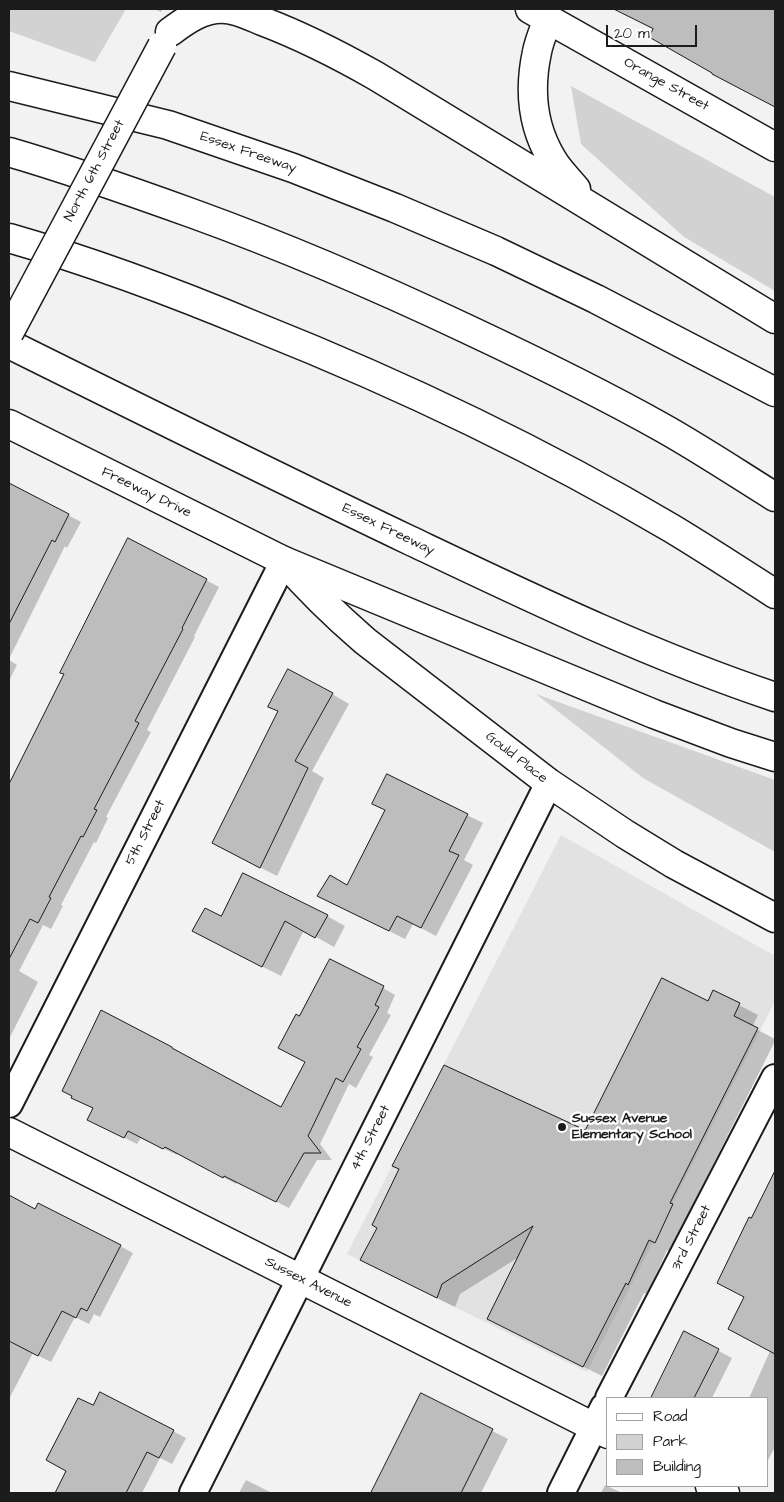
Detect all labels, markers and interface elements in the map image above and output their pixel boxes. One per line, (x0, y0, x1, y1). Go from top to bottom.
scale bar (609, 15, 700, 47)
text: 20 m (614, 23, 650, 44)
street label: Orange Street (620, 55, 712, 115)
street label: North 6th Street (61, 117, 129, 225)
street label: Essex Freeway (198, 129, 298, 177)
street label: Freeway Drive (98, 464, 194, 522)
street label: Essex Freeway (339, 500, 437, 560)
street label: Gould Place (482, 728, 550, 788)
street label: 5th Street (122, 797, 170, 869)
street label: 4th Street (347, 1103, 395, 1173)
place label: Sussex Avenue Elementary School (572, 1111, 692, 1144)
marker: Sussex Avenue Elementary School (556, 1121, 568, 1133)
street label: 3rd Street (668, 1203, 716, 1273)
street label: Sussex Avenue (262, 1254, 354, 1312)
legend (606, 1397, 769, 1487)
text: Road (653, 1406, 687, 1427)
text: Park (653, 1431, 688, 1452)
text: Building (653, 1456, 701, 1477)

